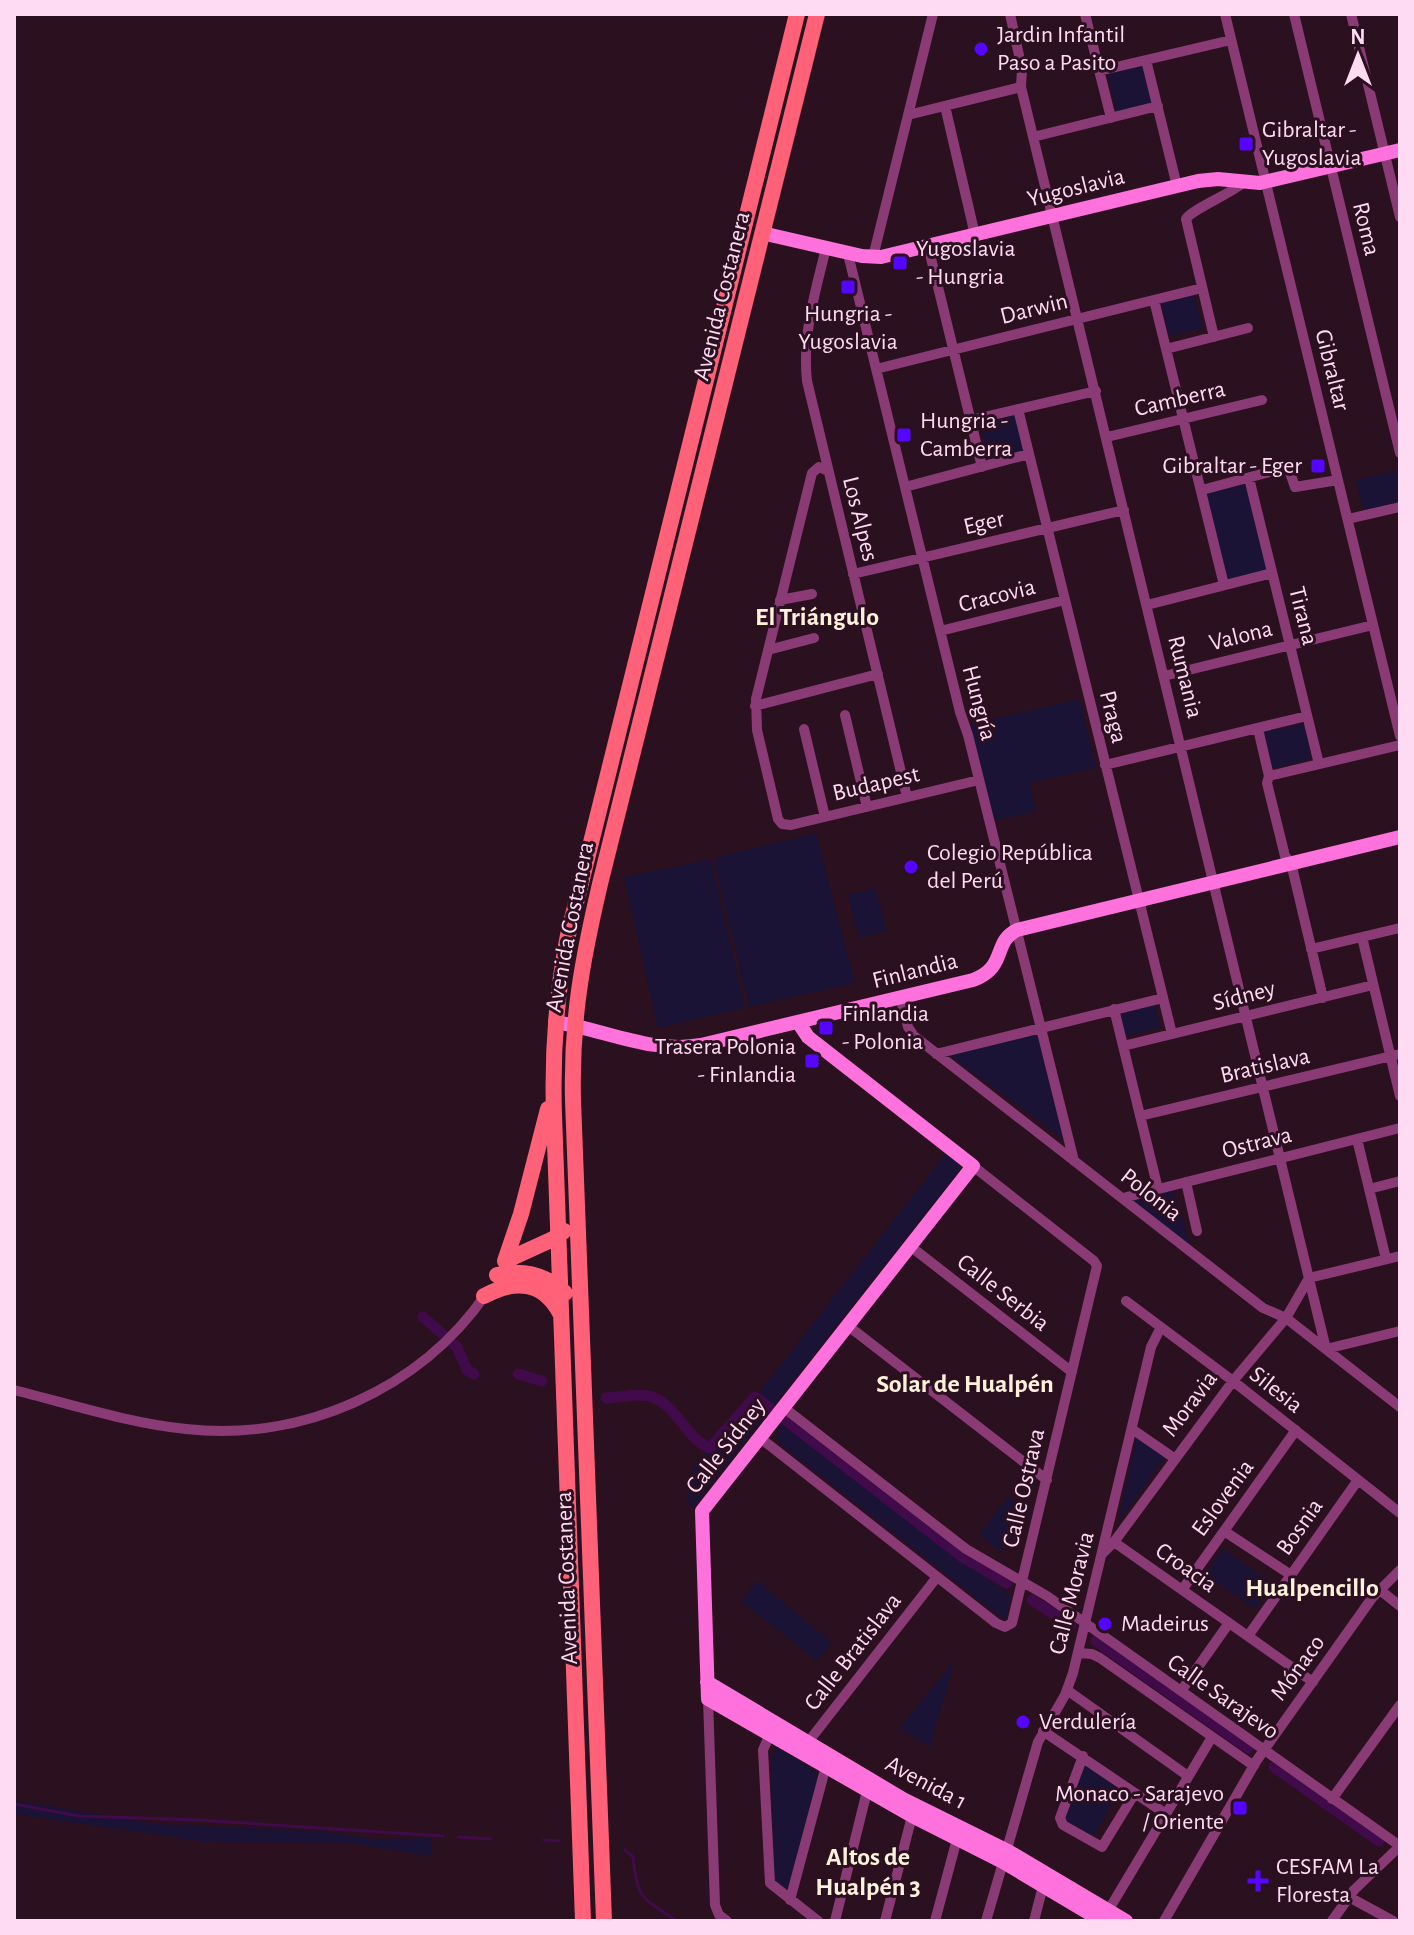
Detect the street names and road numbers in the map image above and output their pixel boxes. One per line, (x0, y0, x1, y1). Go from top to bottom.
street label: Yugoslavia (1025, 164, 1127, 212)
street label: Roma (1348, 200, 1384, 258)
street label: Avenida Costanera (689, 209, 755, 383)
street label: Darwin (998, 289, 1070, 329)
street label: Gibraltar (1310, 327, 1354, 413)
street label: Camberra (1132, 377, 1228, 421)
street label: Los Alpes (838, 474, 882, 564)
street label: Eger (961, 507, 1007, 539)
street label: Cracovia (956, 575, 1038, 617)
street label: Tirana (1284, 584, 1322, 648)
street label: Valona (1207, 617, 1275, 655)
street label: Rumania (1163, 633, 1207, 721)
street label: Hungría (957, 663, 1001, 743)
street label: Praga (1095, 688, 1131, 746)
street label: Budapest (830, 762, 922, 806)
street label: Avenida Costanera (542, 840, 598, 1014)
street label: Finlandia (870, 949, 960, 993)
street label: Sídney (1210, 977, 1278, 1015)
street label: Bratislava (1218, 1044, 1312, 1088)
street label: Ostrava (1220, 1123, 1294, 1163)
street label: Polonia (1116, 1164, 1186, 1226)
street label: Calle Serbia (953, 1250, 1053, 1336)
street label: Silesia (1245, 1362, 1307, 1418)
street label: Moravia (1158, 1367, 1222, 1441)
street label: Calle Sídney (682, 1394, 770, 1498)
street label: Calle Ostrava (999, 1426, 1049, 1550)
street label: Eslovenia (1187, 1455, 1259, 1541)
street label: Avenida Costanera (552, 1491, 582, 1665)
street label: Bosnia (1272, 1494, 1328, 1560)
street label: Calle Moravia (1045, 1529, 1099, 1657)
street label: Croacia (1151, 1538, 1221, 1598)
street label: Calle Bratislava (800, 1589, 906, 1715)
street label: Mónaco (1266, 1631, 1330, 1705)
street label: Calle Sarajevo (1163, 1650, 1283, 1744)
street label: Avenida 1 (881, 1752, 971, 1814)

